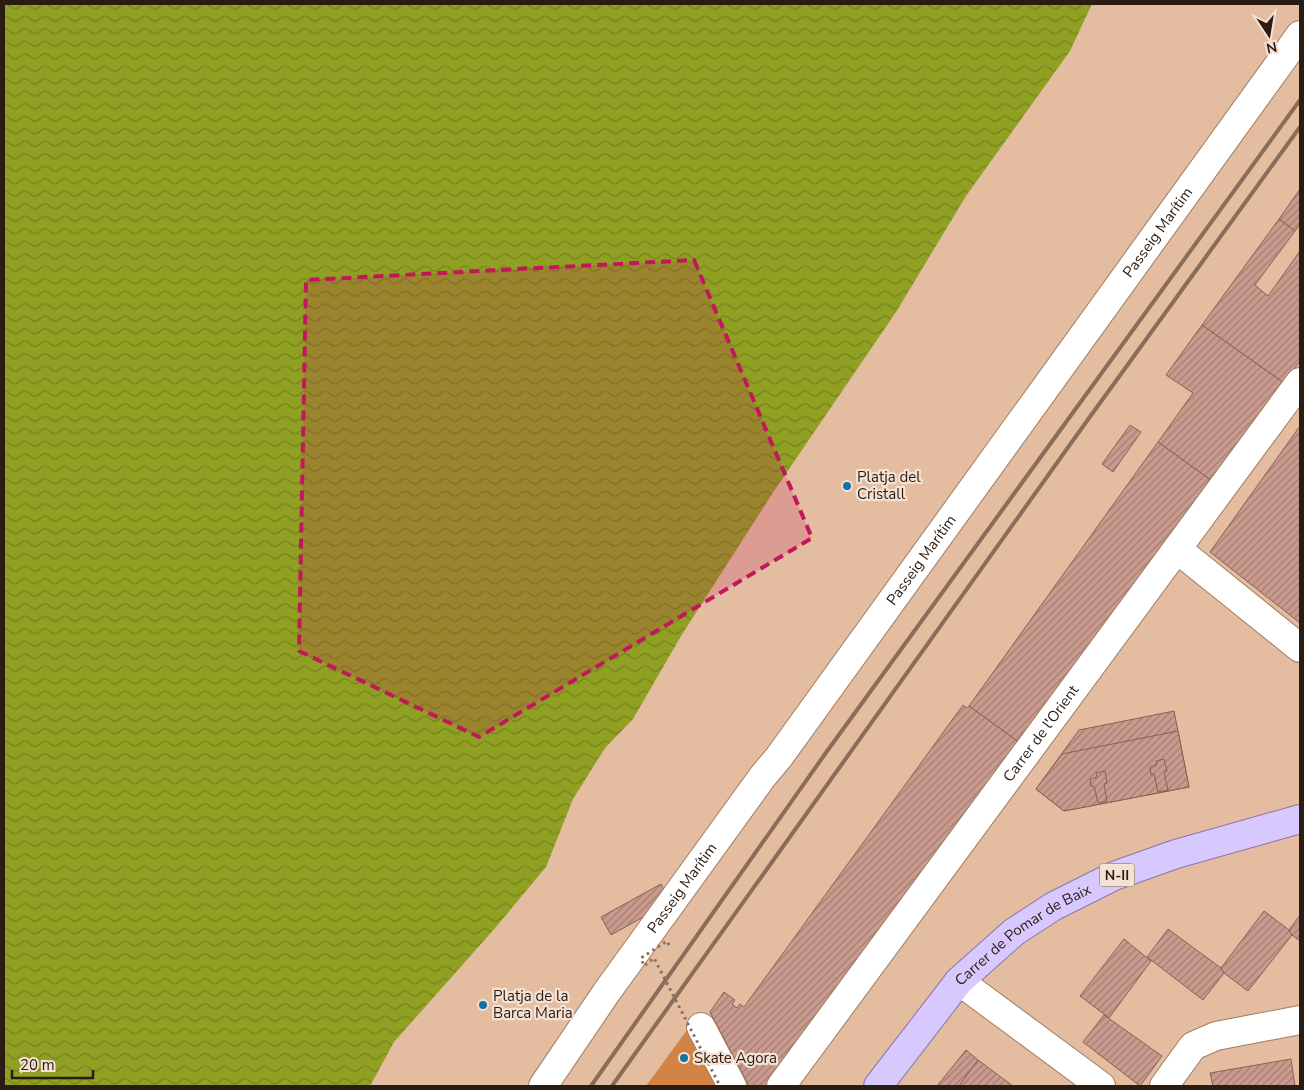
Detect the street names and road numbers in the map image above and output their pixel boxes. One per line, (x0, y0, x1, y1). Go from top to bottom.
street label: Passeig Marítim (1118, 183, 1197, 282)
street label: Passeig Marítim (882, 511, 961, 609)
street label: Carrer de l'Orient (999, 680, 1084, 786)
street label: Passeig Marítim (643, 839, 721, 937)
road number: N-II (1100, 864, 1134, 886)
street label: Carrer de Pomar de Baix (950, 879, 1094, 990)

